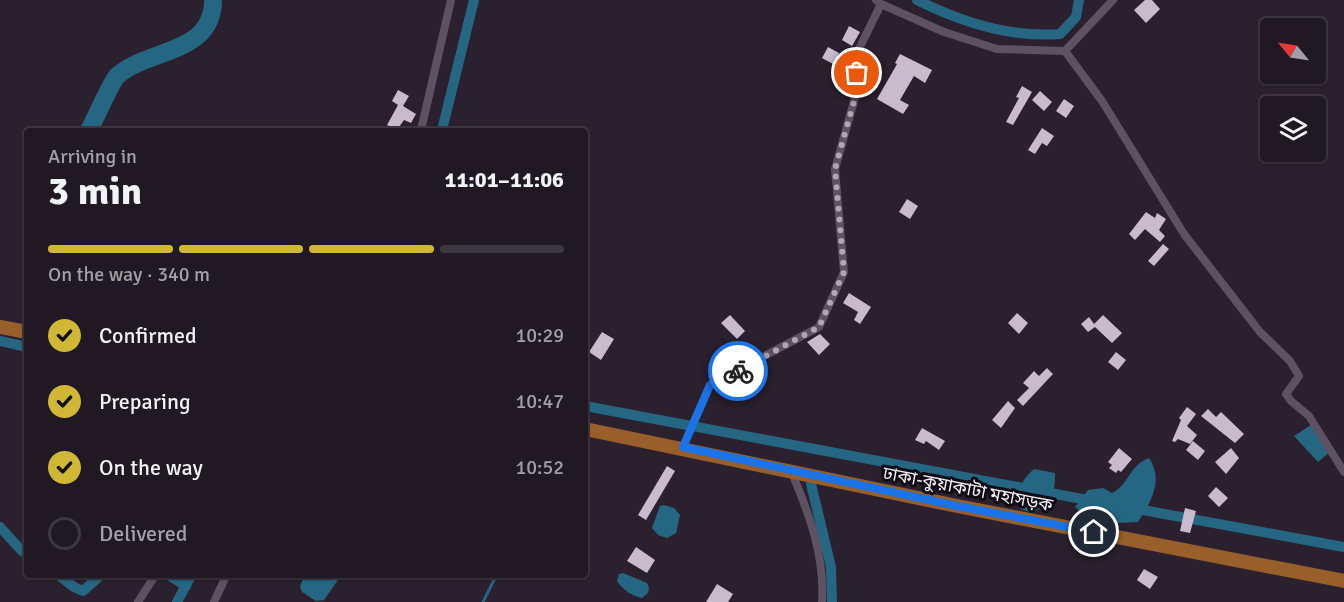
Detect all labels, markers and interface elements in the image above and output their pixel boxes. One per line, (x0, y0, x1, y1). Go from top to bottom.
north arrow (1260, 18, 1326, 84)
map controls (1260, 18, 1326, 162)
pin (831, 47, 882, 98)
icon: bag (840, 56, 873, 89)
button: layers (1260, 96, 1326, 162)
text: Arriving in (48, 144, 137, 169)
text: 11:01–11:06 (445, 166, 564, 193)
text: 3 min (48, 167, 142, 215)
text: On the way · 340 m (48, 262, 210, 287)
icon: check (48, 319, 81, 352)
text: Confirmed (99, 322, 197, 349)
text: 10:29 (515, 323, 564, 348)
courier (708, 341, 768, 401)
icon: bike (722, 355, 755, 388)
icon: check (48, 385, 81, 418)
text: Preparing (99, 388, 191, 415)
text: 10:47 (515, 389, 564, 414)
icon: check (48, 451, 81, 484)
text: On the way (99, 454, 203, 481)
text: 10:52 (515, 455, 564, 480)
street label: ঢাকা-কুয়াকাটা মহাসড়ক (880, 462, 1055, 516)
pin (1068, 506, 1119, 557)
icon: home (1077, 515, 1110, 548)
text: Delivered (99, 520, 187, 547)

